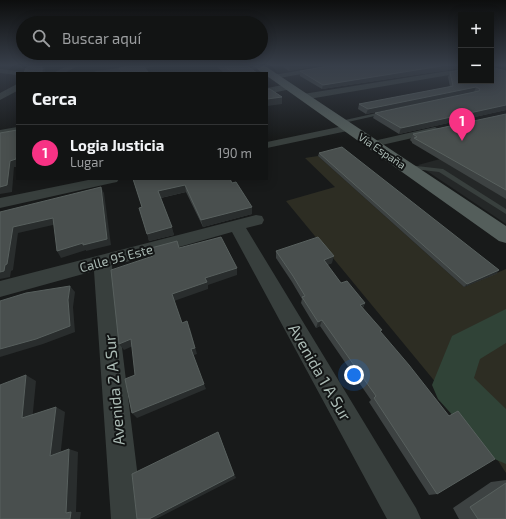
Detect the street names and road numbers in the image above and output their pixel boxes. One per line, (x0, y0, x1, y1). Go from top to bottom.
street label: Vía España (356, 130, 409, 171)
street label: Calle 95 Este (78, 241, 154, 275)
street label: Avenida 1 A Sur (285, 320, 356, 424)
street label: Avenida 2 A Sur (99, 333, 128, 446)

